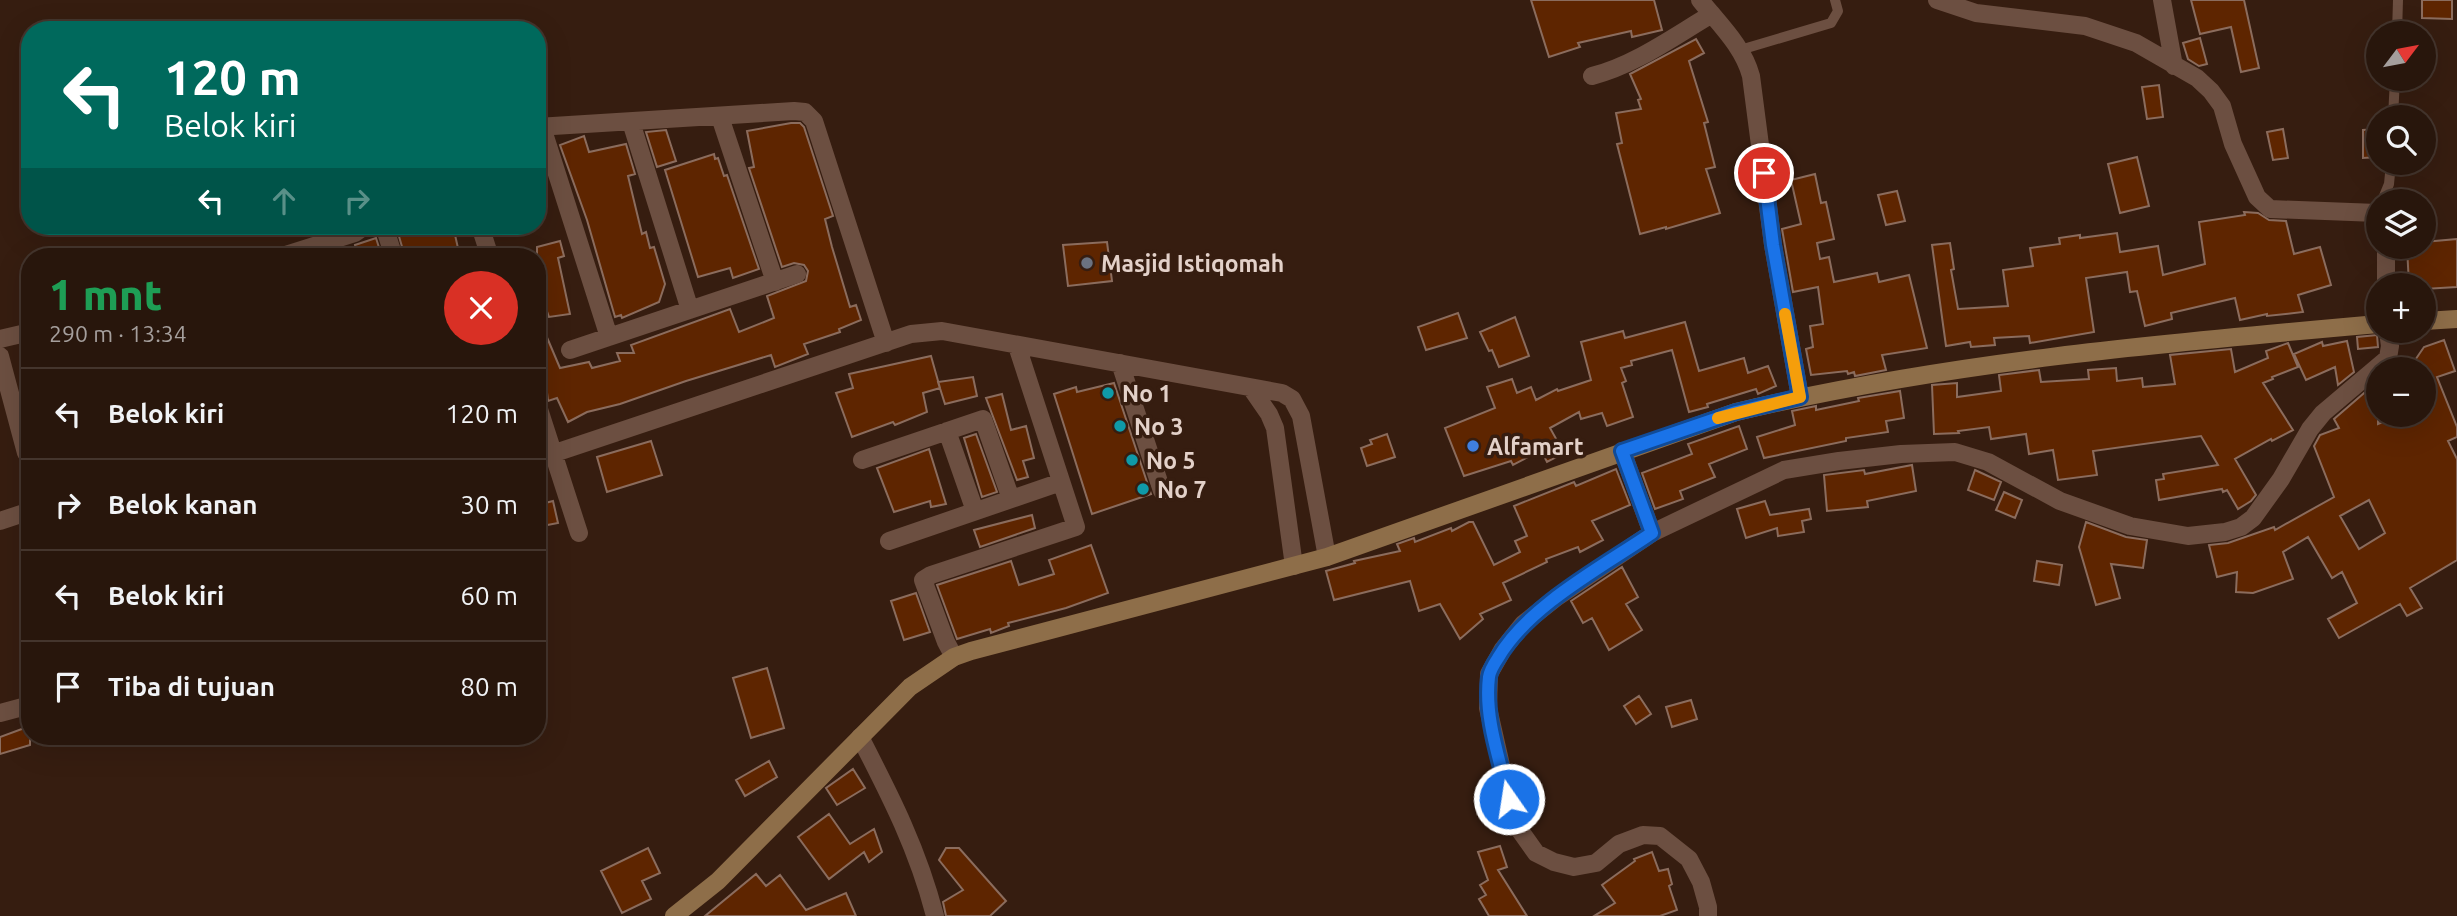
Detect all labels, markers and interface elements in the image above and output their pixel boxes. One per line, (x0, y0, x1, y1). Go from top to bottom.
north arrow (2366, 21, 2436, 91)
map controls (2366, 21, 2436, 427)
icon: left (49, 49, 140, 140)
text: 120 m (164, 49, 301, 104)
button: search (2366, 105, 2436, 175)
text: Belok kiri (164, 107, 296, 143)
pin (1734, 143, 1794, 203)
icon: arrive (1745, 154, 1783, 192)
icon: left (192, 182, 230, 220)
icon: ahead (265, 182, 303, 220)
icon: right (338, 182, 376, 220)
button: layers (2366, 189, 2436, 259)
place label: Masjid Istiqomah (1101, 251, 1284, 276)
marker: Masjid Istiqomah (1079, 255, 1095, 271)
text: 1 mnt (49, 271, 162, 318)
button: close (444, 271, 518, 345)
button: + (2366, 273, 2436, 343)
text: 290 m · 13:34 (49, 321, 187, 346)
button: − (2366, 357, 2436, 427)
place label: No 1 (1122, 381, 1171, 406)
marker: No 1 (1100, 385, 1116, 401)
icon: left (49, 395, 87, 433)
text: Belok kiri (108, 399, 224, 428)
text: 120 m (446, 399, 518, 428)
place label: No 3 (1134, 414, 1183, 439)
marker: No 3 (1112, 418, 1128, 434)
place label: Alfamart (1487, 434, 1584, 459)
marker: Alfamart (1465, 438, 1481, 454)
place label: No 5 (1146, 448, 1195, 473)
marker: No 5 (1124, 452, 1140, 468)
place label: No 7 (1157, 477, 1206, 502)
marker: No 7 (1135, 481, 1151, 497)
icon: right (49, 486, 87, 524)
text: Belok kanan (108, 490, 258, 519)
text: 30 m (460, 490, 518, 519)
icon: left (49, 577, 87, 615)
text: Belok kiri (108, 581, 224, 610)
text: 60 m (460, 581, 518, 610)
icon: arrive (49, 668, 87, 706)
text: Tiba di tujuan (108, 672, 275, 701)
text: 80 m (460, 672, 518, 701)
position arrow (1472, 762, 1546, 836)

